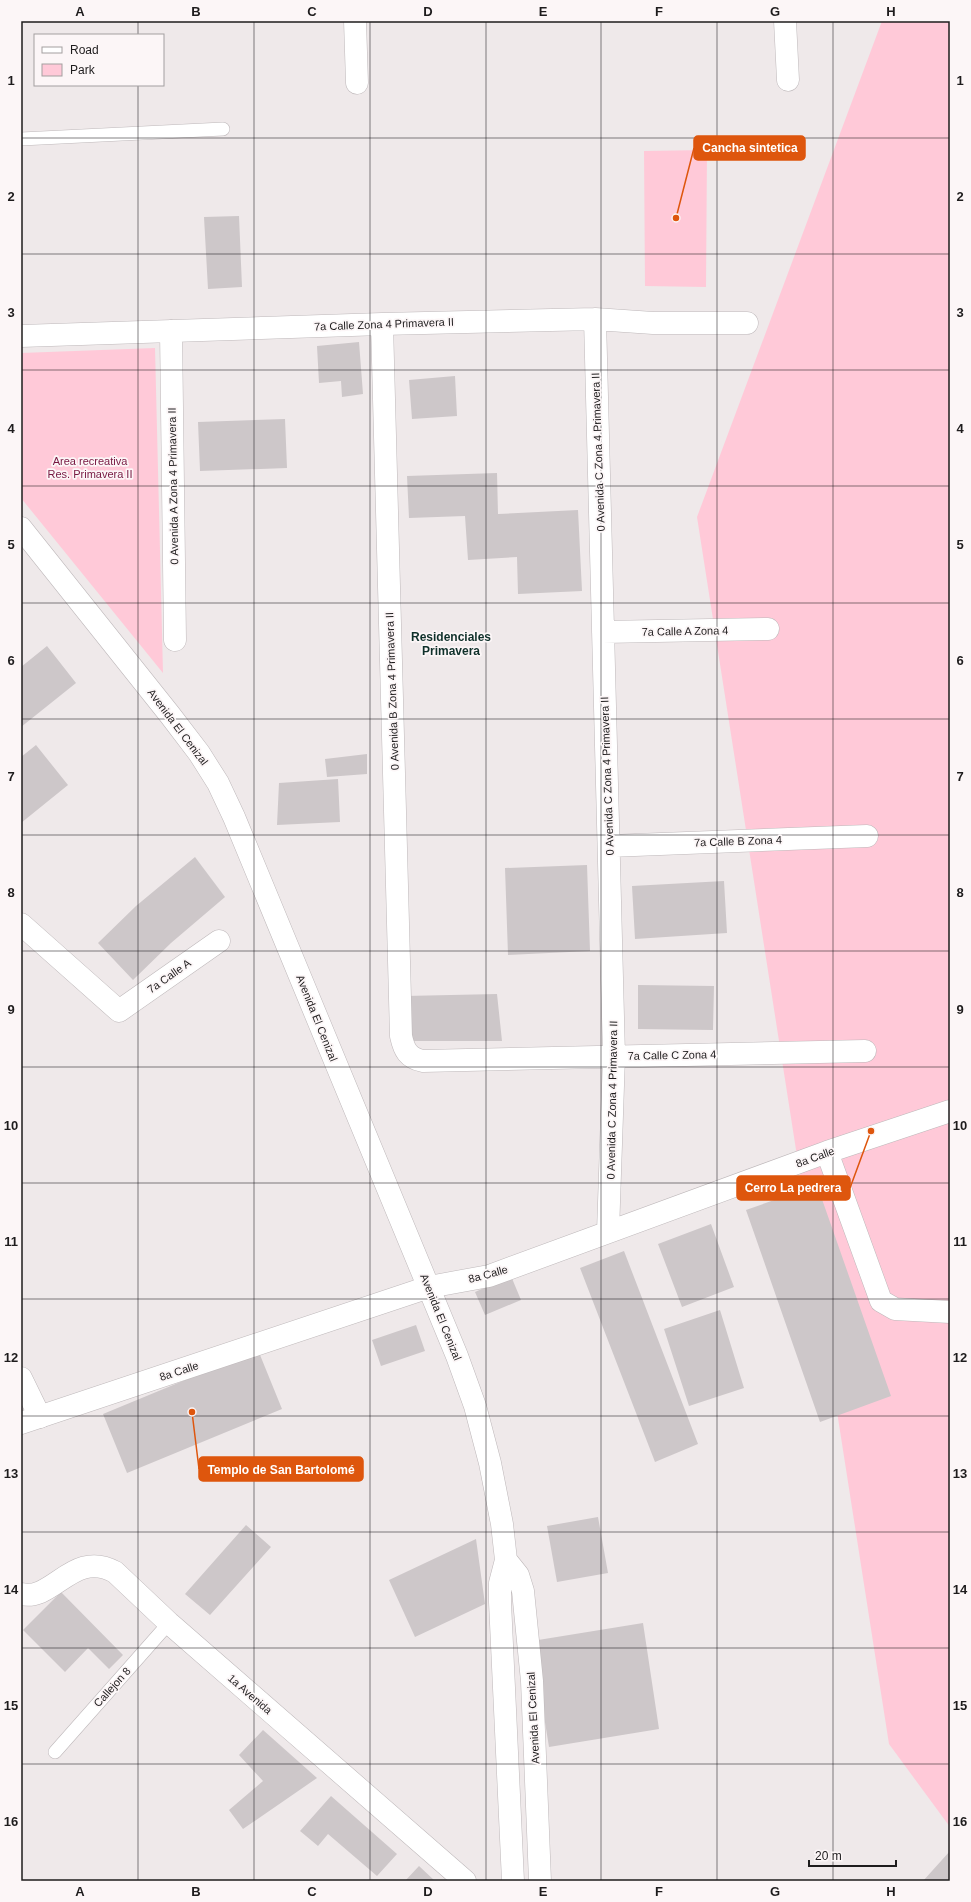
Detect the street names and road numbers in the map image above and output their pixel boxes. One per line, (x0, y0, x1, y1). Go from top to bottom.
street label: 7a Calle Zona 4 Primavera II (314, 316, 454, 332)
street label: 0 Avenida C Zona 4 Primavera II (589, 372, 607, 532)
street label: 0 Avenida A Zona 4 Primavera II (166, 407, 180, 565)
street label: 0 Avenida B Zona 4 Primavera II (383, 612, 401, 770)
street label: 7a Calle A Zona 4 (641, 624, 729, 638)
street label: Avenida El Cenizal (145, 687, 211, 767)
street label: 0 Avenida C Zona 4 Primavera II (598, 696, 616, 856)
street label: 7a Calle B Zona 4 (694, 833, 782, 849)
street label: 7a Calle A (145, 956, 194, 995)
street label: Avenida El Cenizal (294, 973, 340, 1063)
street label: 0 Avenida C Zona 4 Primavera II (605, 1021, 619, 1179)
street label: 7a Calle C Zona 4 (628, 1048, 716, 1062)
street label: 8a Calle (794, 1144, 836, 1170)
street label: 8a Calle (467, 1263, 509, 1285)
street label: Avenida El Cenizal (418, 1272, 464, 1362)
street label: 8a Calle (158, 1359, 200, 1383)
street label: Callejon 8 (91, 1665, 133, 1709)
street label: 1a Avenida (226, 1672, 275, 1717)
street label: Avenida El Cenizal (525, 1672, 541, 1764)

